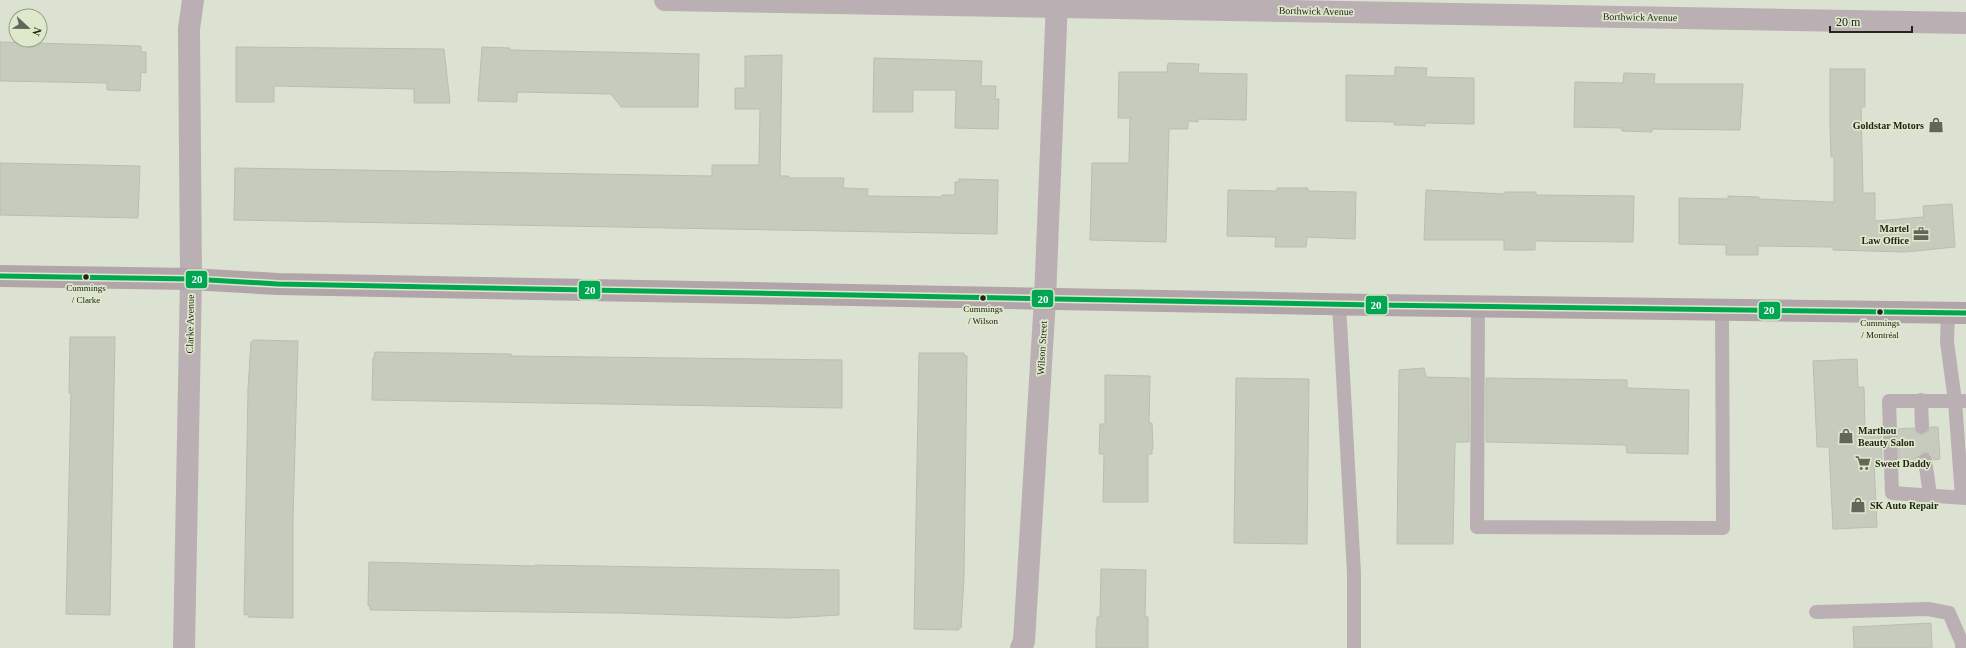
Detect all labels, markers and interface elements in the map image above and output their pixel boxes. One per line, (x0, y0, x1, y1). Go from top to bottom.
street label: Borthwick Avenue (1279, 5, 1354, 17)
north arrow (8, 8, 48, 48)
scale bar (1830, 8, 1912, 34)
street label: Borthwick Avenue (1603, 11, 1678, 23)
text: 20 m (1836, 15, 1861, 29)
text: N (30, 26, 44, 38)
shop icon: Goldstar Motors (1927, 116, 1945, 134)
place label: Goldstar Motors (1853, 120, 1924, 131)
place label: Martel Law Office (1862, 223, 1910, 246)
office icon: Martel Law Office (1912, 225, 1930, 243)
line badge: 20 (185, 270, 208, 289)
marker: Cummings / Clarke (81, 272, 91, 282)
text: 20 (192, 273, 203, 285)
line badge: 20 (578, 280, 601, 300)
place label: Cummings / Clarke (66, 283, 106, 305)
text: 20 (585, 284, 596, 296)
line badge: 20 (1031, 289, 1054, 308)
marker: Cummings / Wilson (978, 293, 988, 303)
text: 20 (1038, 293, 1049, 305)
street label: Clarke Avenue (184, 294, 196, 354)
line badge: 20 (1365, 295, 1388, 315)
text: 20 (1371, 299, 1382, 311)
line badge: 20 (1758, 301, 1781, 320)
place label: Cummings / Wilson (963, 304, 1003, 326)
text: 20 (1764, 304, 1775, 316)
marker: Cummings / Montréal (1875, 307, 1885, 317)
place label: Cummings / Montréal (1860, 318, 1900, 340)
street label: Wilson Street (1035, 320, 1049, 375)
place label: Marthou Beauty Salon (1858, 425, 1915, 448)
shop icon: Marthou Beauty Salon (1837, 427, 1855, 445)
supermarket icon: Sweet Daddy (1854, 454, 1872, 472)
place label: Sweet Daddy (1875, 458, 1931, 469)
shop icon: SK Auto Repair (1849, 496, 1867, 514)
place label: SK Auto Repair (1870, 500, 1939, 511)

